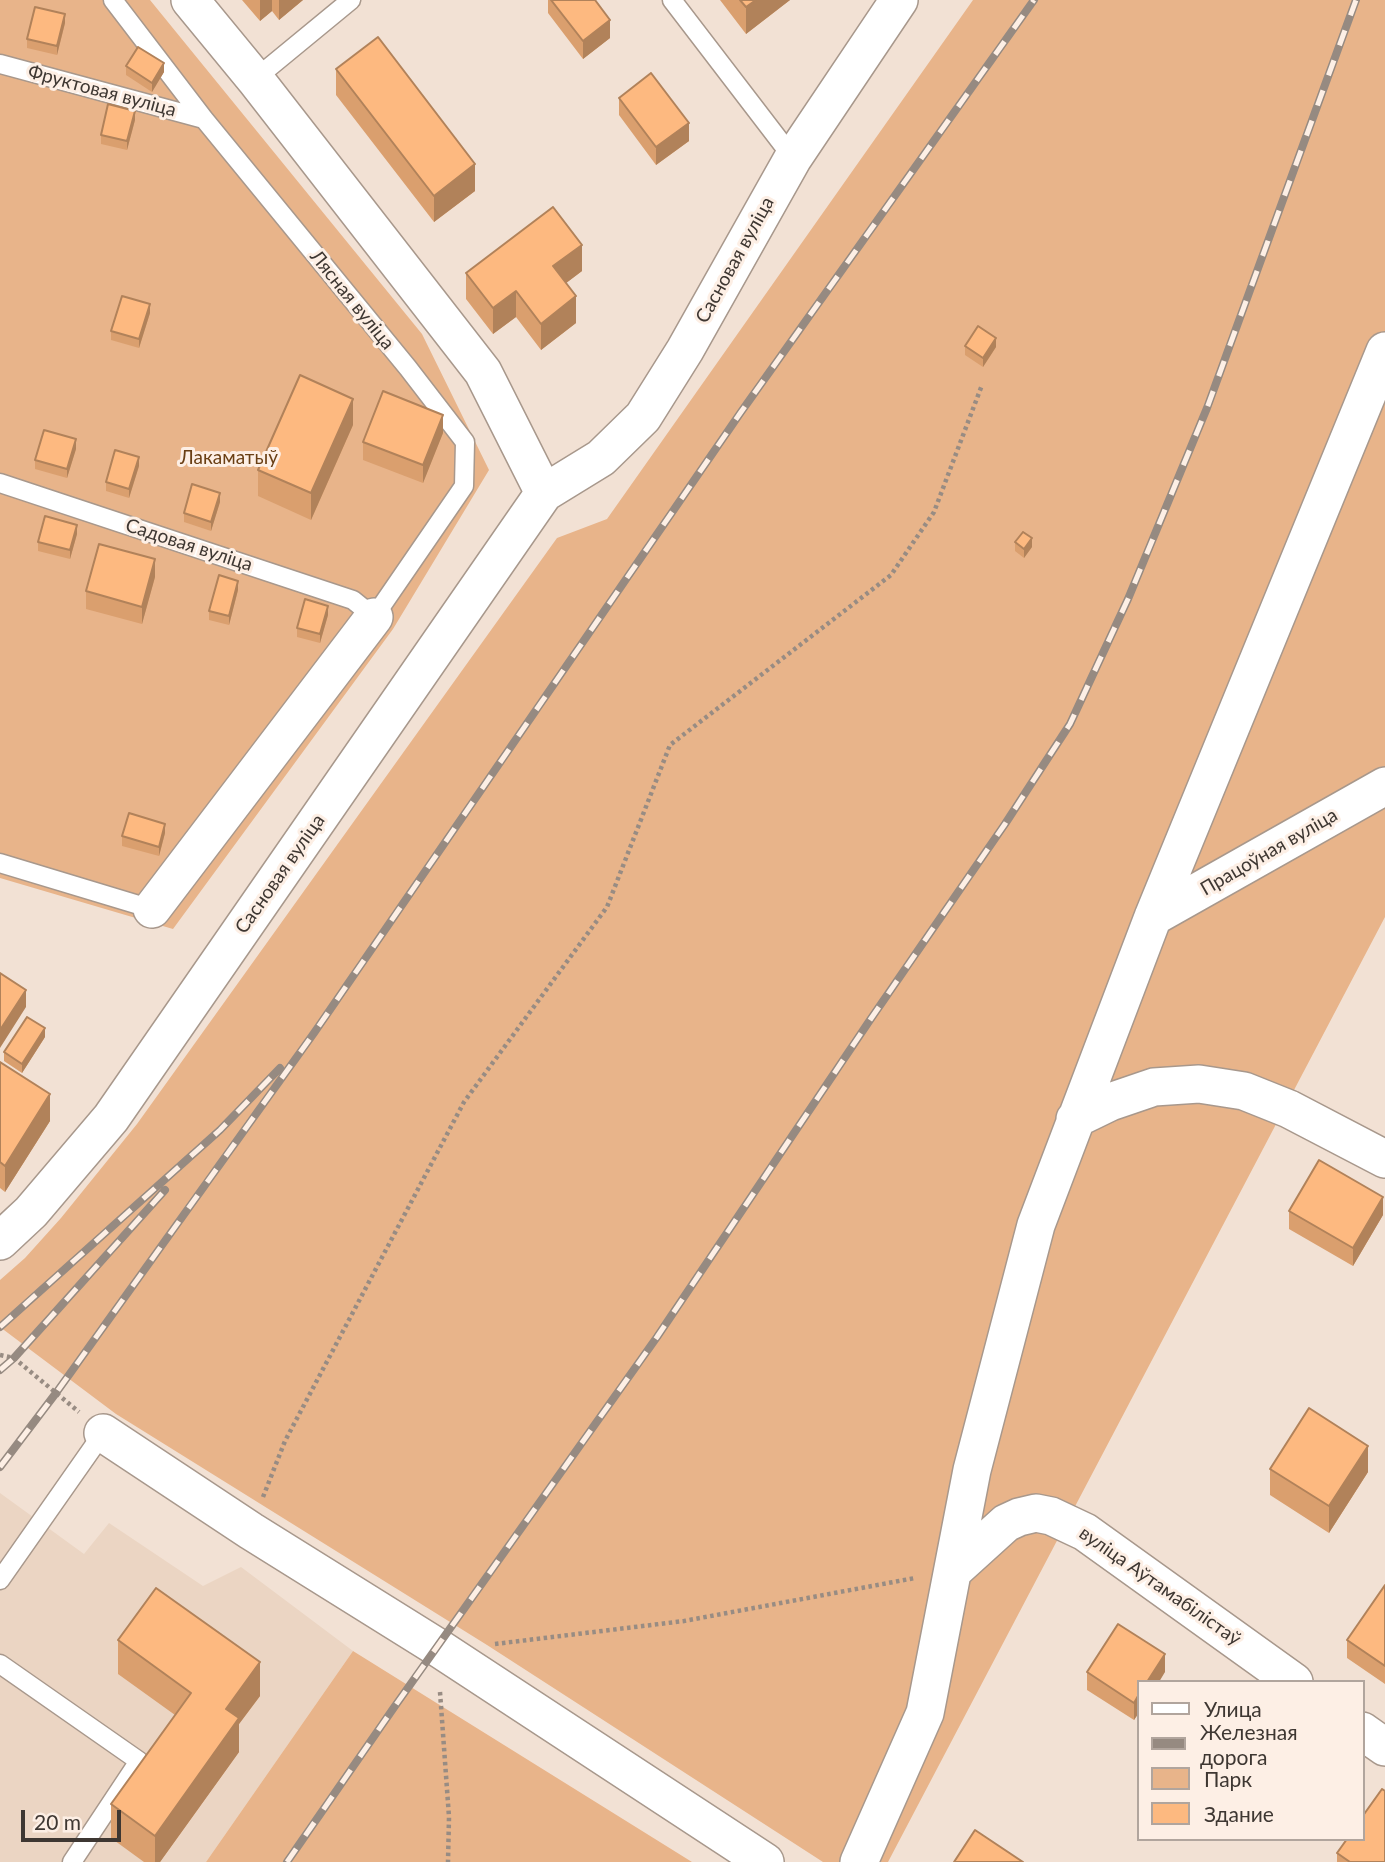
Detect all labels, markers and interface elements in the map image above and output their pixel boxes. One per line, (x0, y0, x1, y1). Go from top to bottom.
street label: Фруктовая вуліца (25, 60, 179, 122)
street label: Сасновая вуліца (691, 193, 779, 327)
street label: Лясная вуліца (305, 246, 399, 354)
park label: Лакаматыў (180, 447, 278, 469)
street label: Садовая вуліца (123, 514, 255, 576)
street label: Працоўная вуліца (1196, 803, 1342, 901)
street label: Сасновая вуліца (230, 810, 330, 938)
street label: вуліца Аўтамабілістаў (1075, 1522, 1245, 1650)
legend (1136, 1680, 1364, 1841)
text: Улица (1204, 1696, 1262, 1721)
text: Железная дорога (1200, 1719, 1298, 1769)
text: Парк (1204, 1766, 1252, 1791)
scale bar (24, 1796, 124, 1840)
text: Здание (1204, 1801, 1274, 1826)
text: 20 m (34, 1809, 81, 1834)

